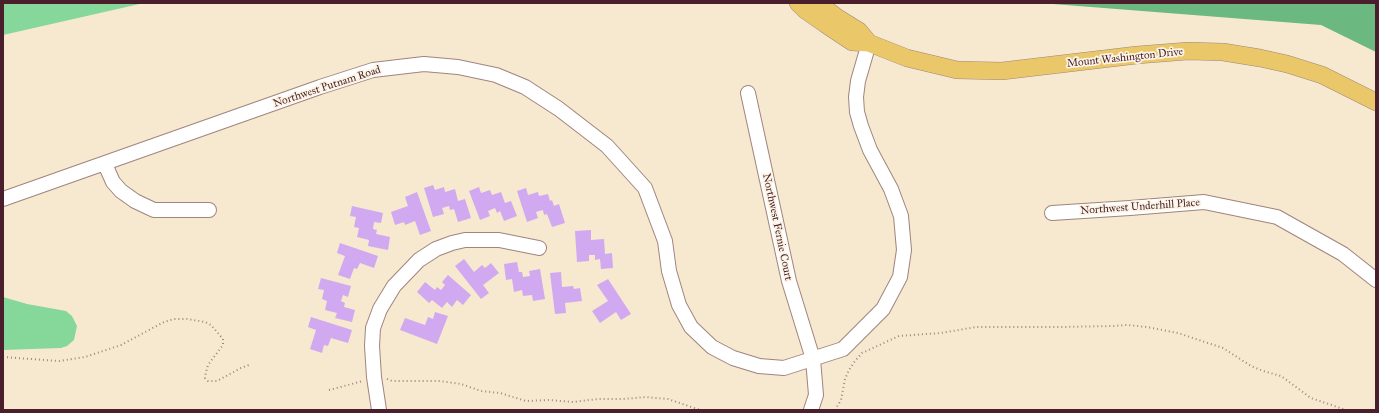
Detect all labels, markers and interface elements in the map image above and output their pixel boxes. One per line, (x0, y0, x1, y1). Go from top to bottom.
street label: Mount Washington Drive (1066, 45, 1184, 71)
street label: Northwest Putnam Road (272, 63, 382, 111)
street label: Northwest Fernie Court (759, 172, 795, 282)
street label: Northwest Underhill Place (1080, 196, 1200, 218)

